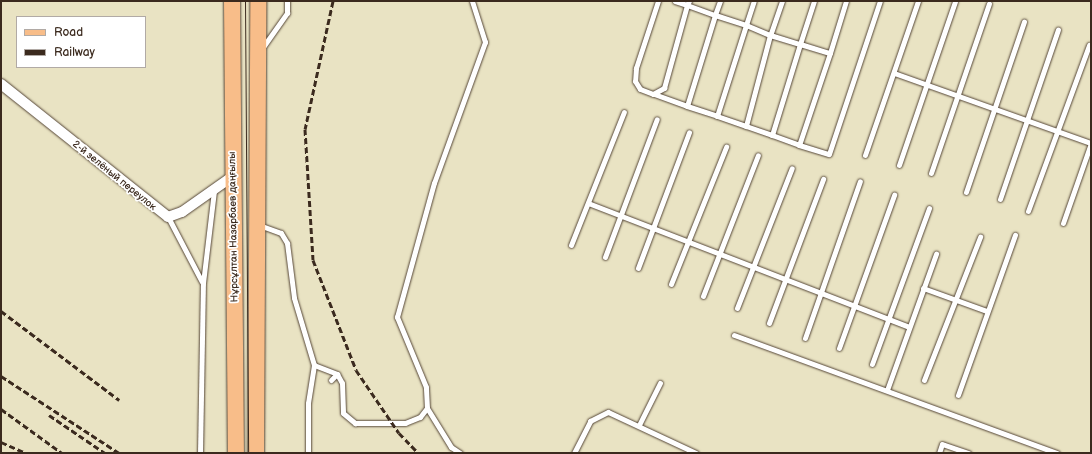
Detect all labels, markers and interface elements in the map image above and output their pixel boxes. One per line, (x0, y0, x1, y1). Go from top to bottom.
legend (16, 16, 146, 68)
text: Road (54, 25, 83, 40)
text: Railway (54, 45, 95, 60)
street label: 2-й зелёный переулок (70, 139, 158, 213)
street label: Нұрсұлтан Назарбаев даңғылы (227, 152, 241, 302)

